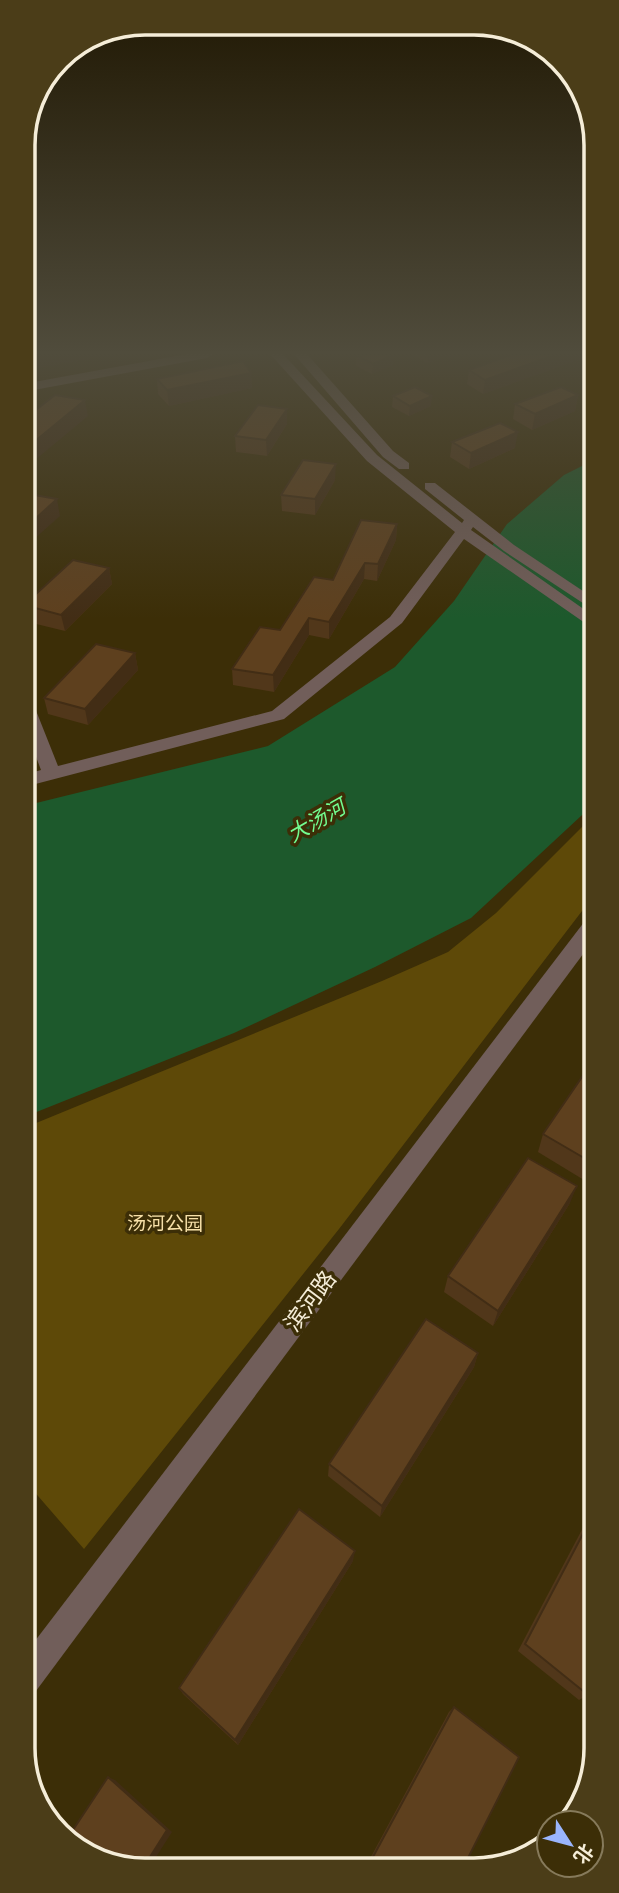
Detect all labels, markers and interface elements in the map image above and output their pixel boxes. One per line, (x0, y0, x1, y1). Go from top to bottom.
water label: 大汤河 (283, 792, 353, 846)
park label: 汤河公园 (127, 1212, 203, 1234)
street label: 滨河路 (279, 1266, 341, 1336)
north arrow (535, 1809, 605, 1879)
text: 北 (569, 1840, 598, 1868)

